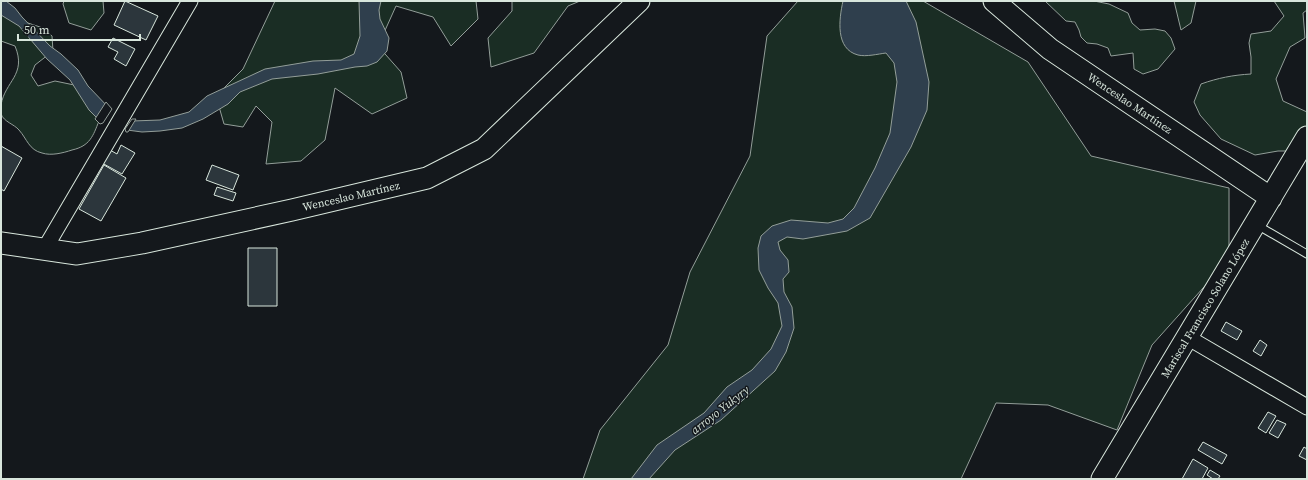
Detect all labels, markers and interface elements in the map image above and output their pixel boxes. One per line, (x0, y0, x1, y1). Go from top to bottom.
scale bar (18, 16, 140, 42)
text: 50 m (24, 22, 50, 38)
street label: Wenceslao Martínez (1084, 69, 1175, 137)
street label: Wenceslao Martínez (301, 178, 401, 215)
street label: Mariscal Francisco Solano López (1158, 236, 1253, 381)
water label: arroyo Yukyry (687, 382, 753, 438)

